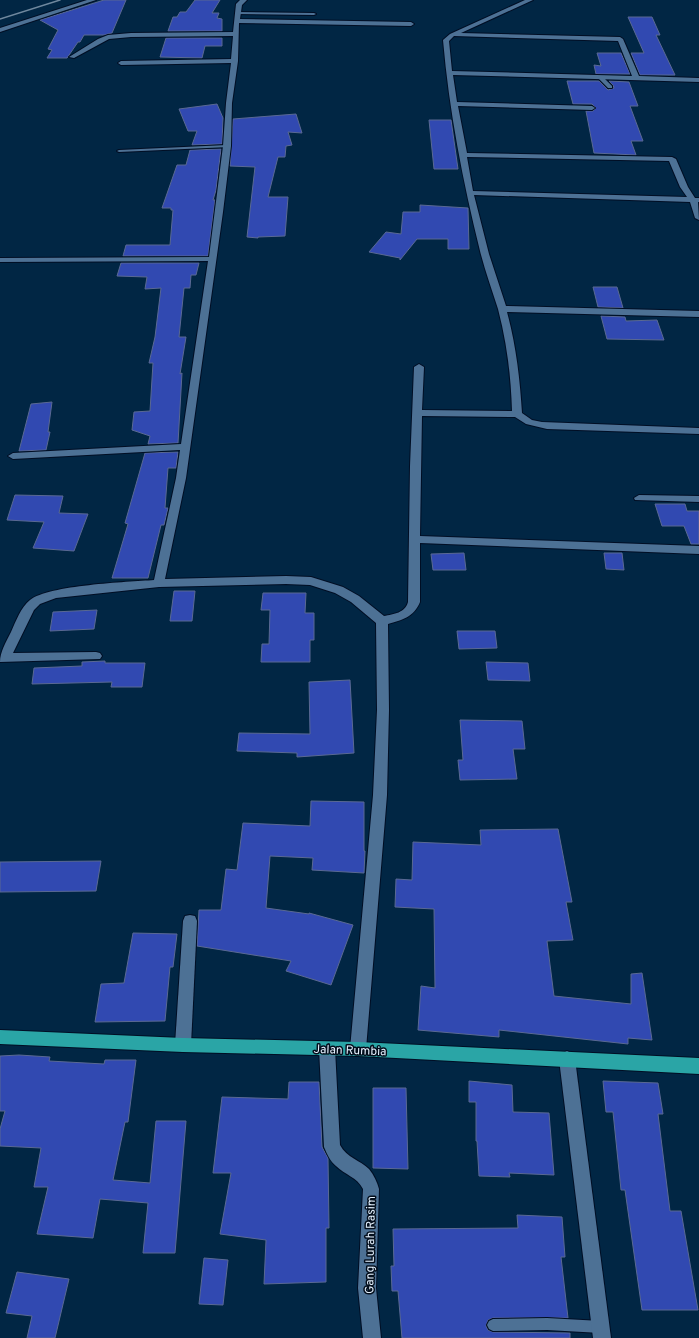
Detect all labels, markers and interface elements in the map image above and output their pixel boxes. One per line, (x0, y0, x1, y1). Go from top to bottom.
street label: Jalan Rumbia (313, 1042, 387, 1060)
street label: Gang Lurah Rasim (362, 1196, 380, 1294)

